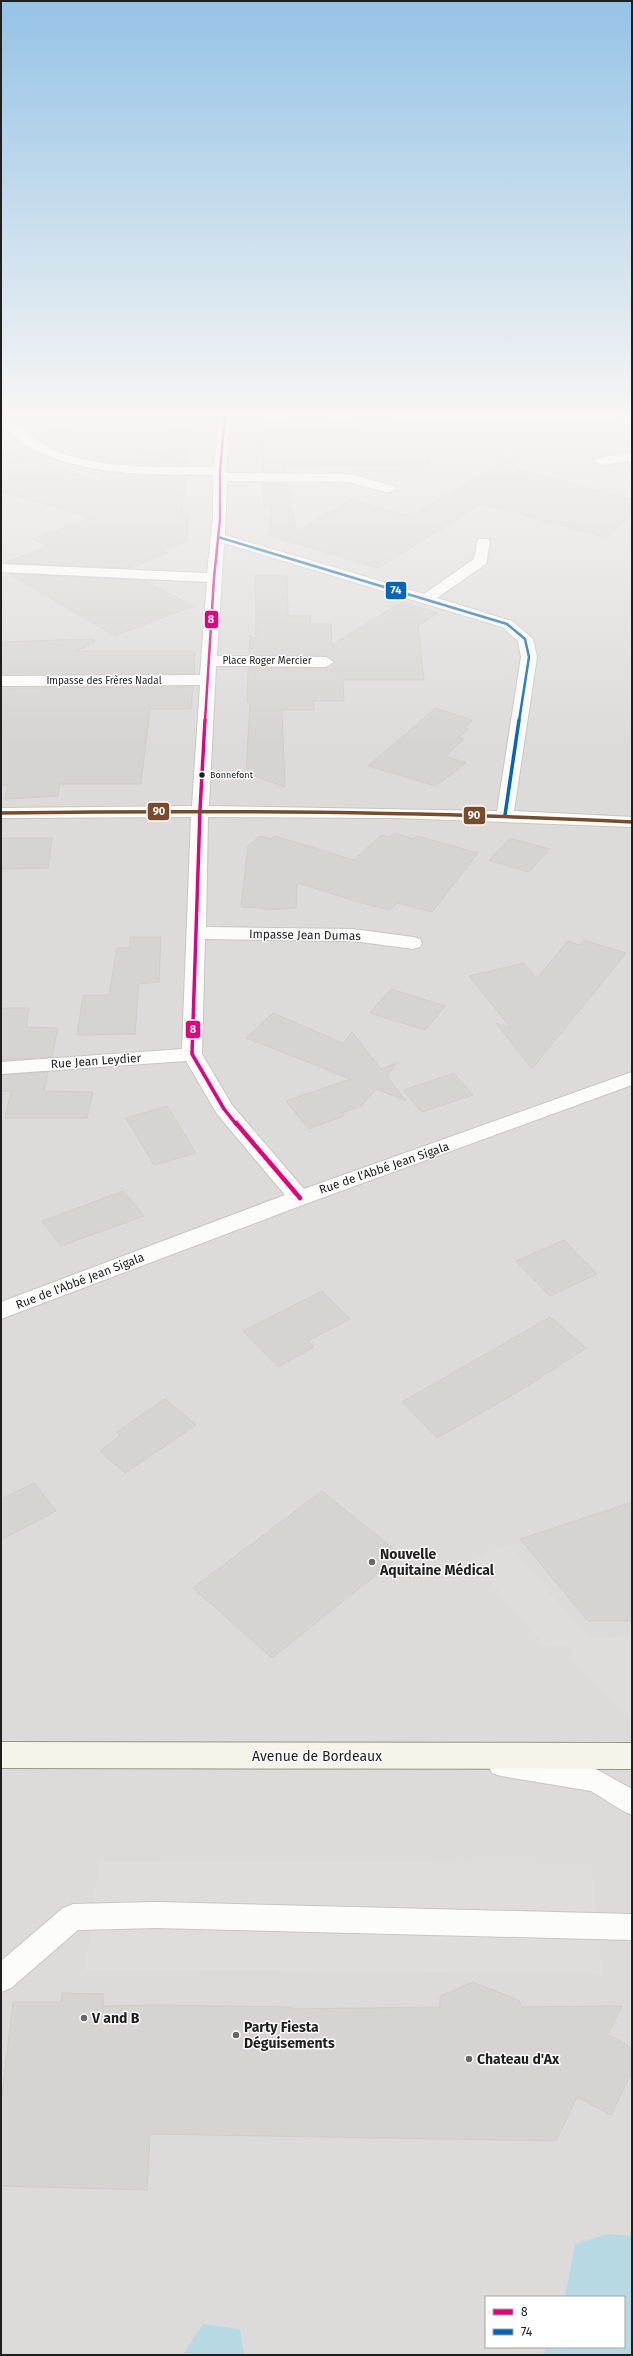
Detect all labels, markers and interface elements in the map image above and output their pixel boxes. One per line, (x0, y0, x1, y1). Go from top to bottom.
line badge: 74 (385, 581, 407, 600)
text: 74 (391, 584, 401, 597)
line badge: 8 (204, 610, 219, 629)
text: 8 (208, 613, 215, 626)
street label: Place Roger Mercier (222, 655, 312, 667)
street label: Impasse des Frères Nadal (46, 675, 162, 687)
marker: Bonnefont (197, 770, 207, 780)
place label: Bonnefont (210, 770, 254, 780)
line badge: 90 (147, 802, 170, 821)
text: 90 (153, 805, 166, 818)
line badge: 90 (463, 806, 486, 825)
text: 90 (468, 809, 481, 822)
street label: Impasse Jean Dumas (249, 927, 361, 943)
line badge: 8 (185, 1020, 201, 1039)
text: 8 (190, 1023, 197, 1036)
street label: Rue Jean Leydier (50, 1051, 142, 1071)
street label: Rue de l'Abbé Jean Sigala (317, 1139, 451, 1197)
street label: Rue de l'Abbé Jean Sigala (14, 1250, 146, 1312)
place label: Nouvelle Aquitaine Médical (379, 1546, 495, 1579)
marker: Nouvelle Aquitaine Médical (367, 1557, 377, 1567)
street label: Avenue de Bordeaux (252, 1748, 382, 1765)
place label: V and B (91, 2010, 140, 2027)
marker: V and B (79, 2013, 89, 2023)
place label: Party Fiesta Déguisements (244, 2019, 335, 2052)
marker: Party Fiesta Déguisements (231, 2030, 241, 2040)
place label: Chateau d'Ax (477, 2051, 560, 2068)
marker: Chateau d'Ax (464, 2054, 474, 2064)
legend (485, 2296, 625, 2348)
text: 8 (521, 2305, 528, 2319)
text: 74 (521, 2325, 533, 2339)

